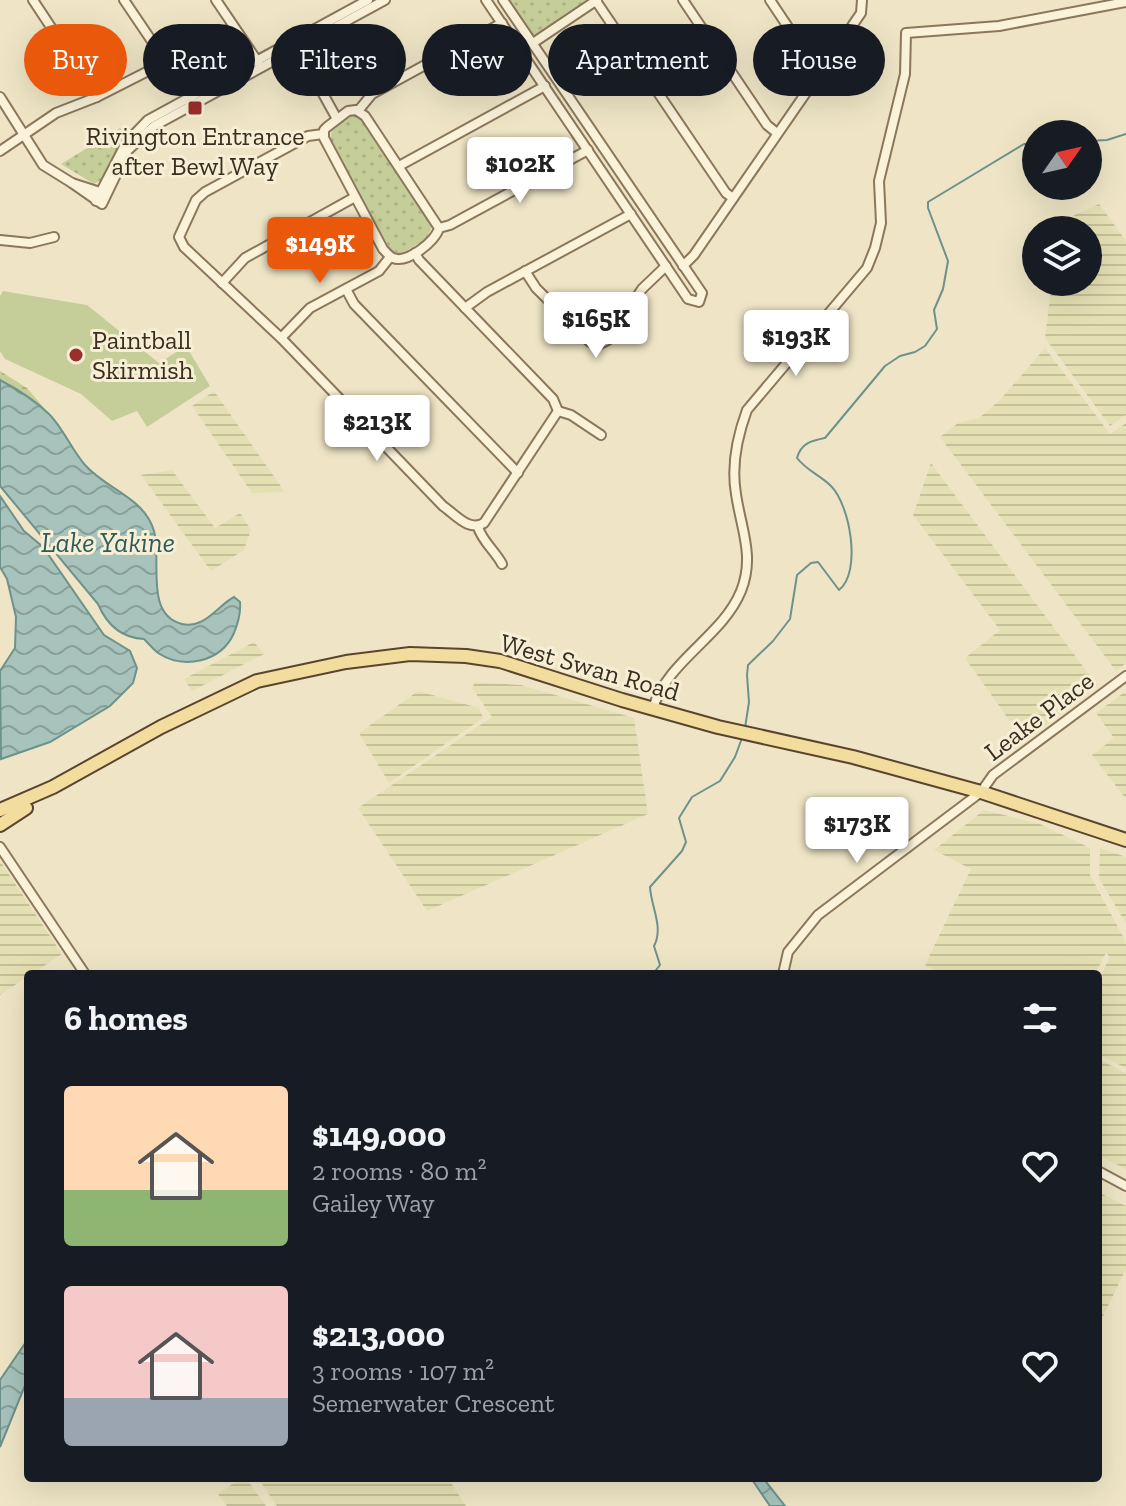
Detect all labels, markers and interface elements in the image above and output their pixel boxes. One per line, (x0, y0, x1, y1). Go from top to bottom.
chip: Buy (24, 24, 127, 96)
chip: Rent (143, 24, 255, 96)
chip: Filters (271, 24, 406, 96)
chip: New (422, 24, 532, 96)
chip: Apartment (548, 24, 737, 96)
chip: House (753, 24, 885, 96)
marker: Rivington Entrance after Bewl Way (186, 99, 204, 117)
place label: Rivington Entrance after Bewl Way (86, 120, 304, 182)
north arrow (1022, 120, 1102, 200)
map controls (1022, 120, 1102, 296)
pin: $102K (464, 137, 576, 205)
text: $102K (485, 147, 555, 179)
button: layers (1022, 216, 1102, 296)
pin: $149K (264, 217, 376, 285)
text: $149K (285, 227, 355, 259)
pin: $165K (540, 292, 652, 360)
text: $165K (562, 302, 630, 334)
pin: $193K (740, 310, 852, 378)
text: $193K (762, 320, 830, 352)
place label: Paintball Skirmish (92, 324, 194, 386)
marker: Paintball Skirmish (67, 346, 85, 364)
pin: $213K (321, 395, 433, 463)
text: $213K (343, 405, 411, 437)
water label: Lake Yakine (41, 526, 175, 559)
street label: West Swan Road (497, 626, 683, 708)
street label: Leake Place (978, 664, 1100, 768)
pin: $173K (801, 797, 913, 865)
text: $173K (823, 807, 891, 839)
icon: filters (1018, 996, 1062, 1040)
text: 6 homes (64, 998, 188, 1039)
text: $149,000 (312, 1114, 446, 1155)
icon: home (128, 1118, 224, 1214)
icon: heart (1018, 1144, 1062, 1188)
text: 2 rooms · 80 m² (312, 1155, 487, 1187)
text: Gailey Way (312, 1187, 435, 1219)
text: $213,000 (312, 1314, 445, 1355)
icon: home (128, 1318, 224, 1414)
icon: heart (1018, 1344, 1062, 1388)
text: 3 rooms · 107 m² (312, 1355, 494, 1387)
text: Semerwater Crescent (312, 1387, 555, 1419)

